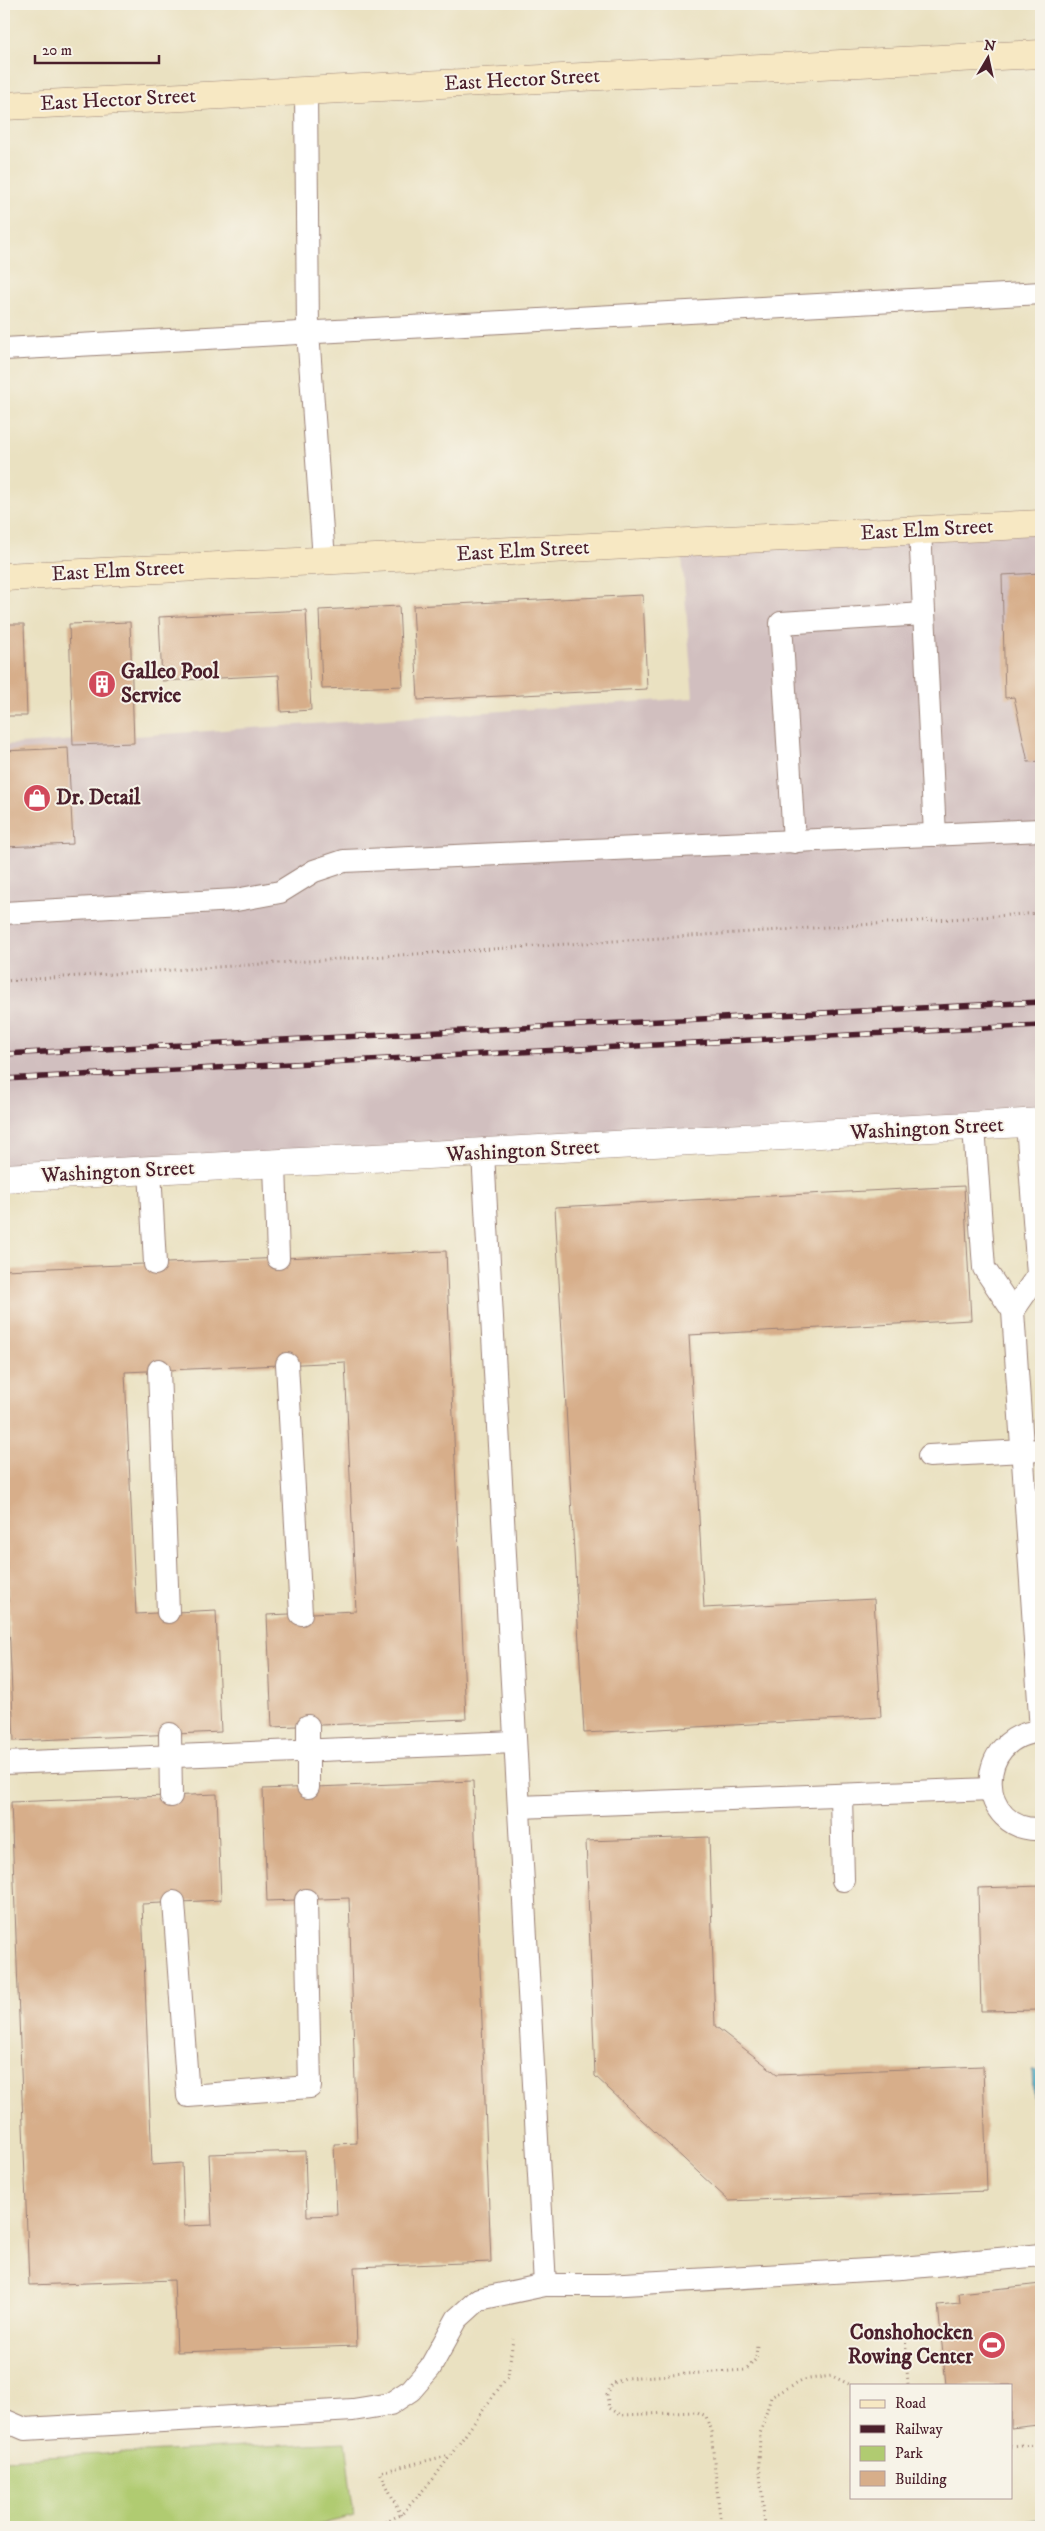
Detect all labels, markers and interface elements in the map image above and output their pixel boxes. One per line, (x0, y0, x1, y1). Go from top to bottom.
scale bar (35, 32, 159, 64)
north arrow (962, 32, 1012, 82)
text: N (983, 36, 997, 56)
text: 20 m (42, 41, 72, 60)
street label: East Hector Street (443, 63, 601, 97)
street label: East Hector Street (39, 83, 197, 117)
street label: East Elm Street (860, 514, 994, 546)
street label: East Elm Street (456, 535, 590, 567)
street label: East Elm Street (51, 555, 185, 587)
place label: Galleo Pool Service (121, 659, 220, 709)
building icon: Galleo Pool Service (87, 669, 117, 699)
shop icon: Dr. Detail (22, 783, 52, 813)
place label: Dr. Detail (56, 785, 141, 811)
street label: Washington Street (849, 1112, 1005, 1146)
street label: Washington Street (445, 1134, 601, 1168)
street label: Washington Street (40, 1155, 196, 1189)
place label: Conshohocken Rowing Center (848, 2320, 974, 2370)
sports icon: Conshohocken Rowing Center (977, 2330, 1007, 2360)
legend (850, 2384, 1012, 2498)
text: Road (895, 2394, 927, 2413)
text: Railway (895, 2420, 943, 2439)
text: Park (895, 2444, 924, 2463)
text: Building (895, 2470, 947, 2489)

